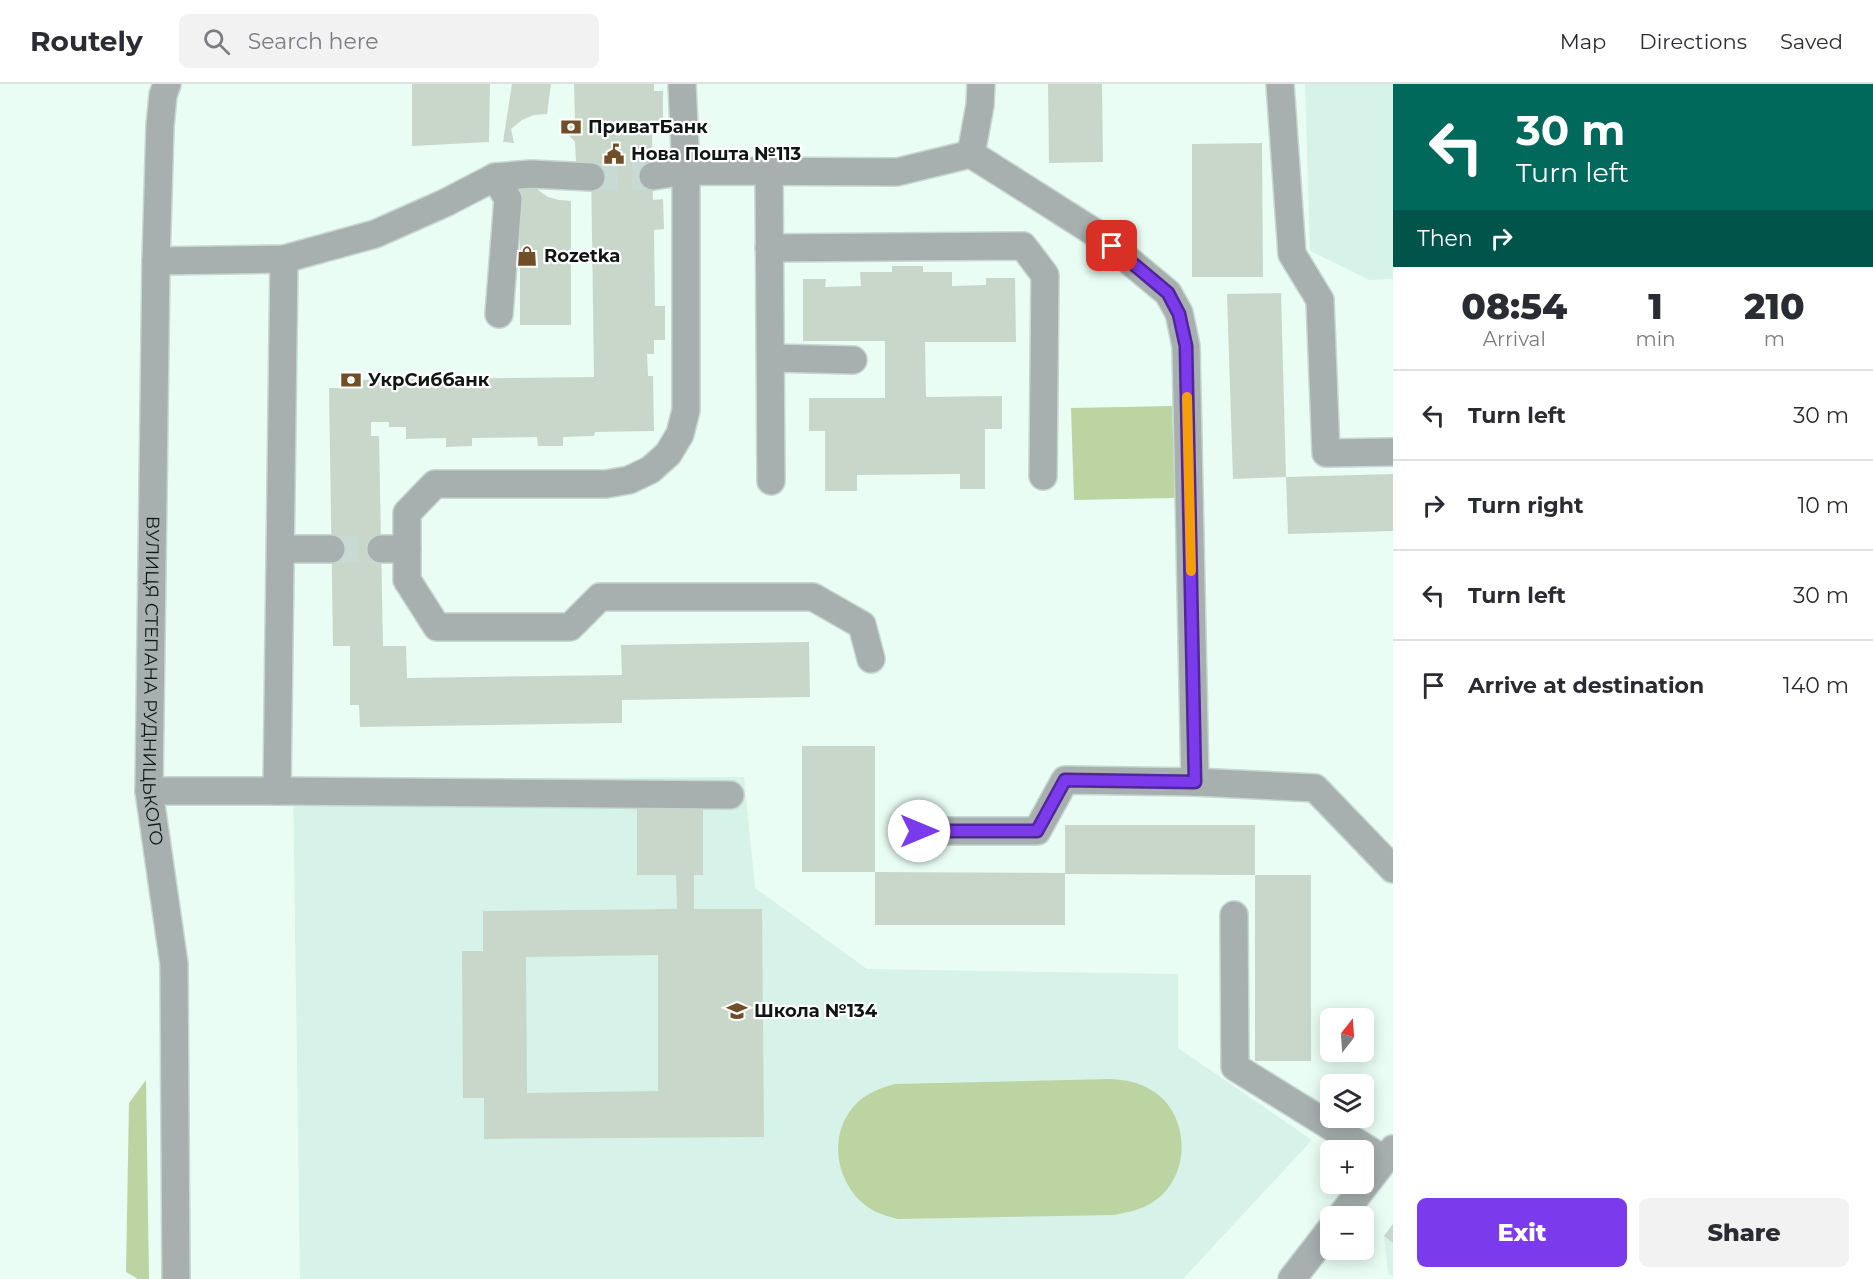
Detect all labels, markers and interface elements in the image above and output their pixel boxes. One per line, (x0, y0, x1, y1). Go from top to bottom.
search box (179, 14, 599, 68)
text: Routely (30, 24, 143, 58)
icon: search (200, 25, 233, 58)
text: Search here (248, 28, 379, 55)
text: Map (1560, 29, 1606, 54)
text: Directions (1639, 29, 1747, 54)
text: Saved (1780, 29, 1843, 54)
text: 30 m (1516, 104, 1625, 156)
icon: left (1417, 108, 1495, 186)
bank icon: ПриватБанк (559, 115, 583, 139)
place label: ПриватБанк (588, 116, 708, 138)
public building icon: Нова Пошта №113 (602, 142, 626, 166)
place label: Нова Пошта №113 (631, 143, 802, 165)
text: Turn left (1516, 156, 1629, 189)
pin (1086, 220, 1137, 271)
icon: right (1485, 222, 1518, 255)
text: Then (1417, 225, 1473, 252)
icon: arrive (1095, 229, 1128, 262)
shop icon: Rozetka (515, 244, 539, 268)
place label: Rozetka (544, 245, 620, 267)
text: 08:54 (1461, 284, 1567, 328)
text: 1 (1648, 284, 1663, 328)
text: 210 (1744, 284, 1805, 328)
text: Arrival (1483, 327, 1546, 351)
text: min (1636, 327, 1676, 351)
text: m (1764, 327, 1785, 351)
bank icon: УкрСиббанк (339, 368, 363, 392)
place label: УкрСиббанк (368, 369, 490, 391)
icon: left (1417, 399, 1450, 432)
text: Turn left (1468, 402, 1566, 429)
text: 30 m (1793, 402, 1849, 429)
icon: right (1417, 489, 1450, 522)
text: Turn right (1468, 492, 1583, 519)
text: 10 m (1797, 492, 1849, 519)
street label: ВУЛИЦЯ СТЕПАНА РУДНИЦЬКОГО (138, 516, 168, 847)
icon: left (1417, 579, 1450, 612)
text: Turn left (1468, 582, 1566, 609)
text: 30 m (1793, 582, 1849, 609)
icon: arrive (1417, 669, 1450, 702)
text: Arrive at destination (1468, 672, 1704, 699)
text: 140 m (1783, 672, 1849, 699)
position arrow (887, 799, 951, 863)
school or university icon: Школа №134 (725, 999, 749, 1023)
place label: Школа №134 (754, 1000, 878, 1022)
north arrow (1320, 1008, 1374, 1062)
map controls (1320, 1008, 1374, 1260)
button: layers (1320, 1074, 1374, 1128)
button: + (1320, 1140, 1374, 1194)
button: Exit (1417, 1198, 1627, 1267)
button: Share (1639, 1198, 1849, 1267)
button: − (1320, 1206, 1374, 1260)

